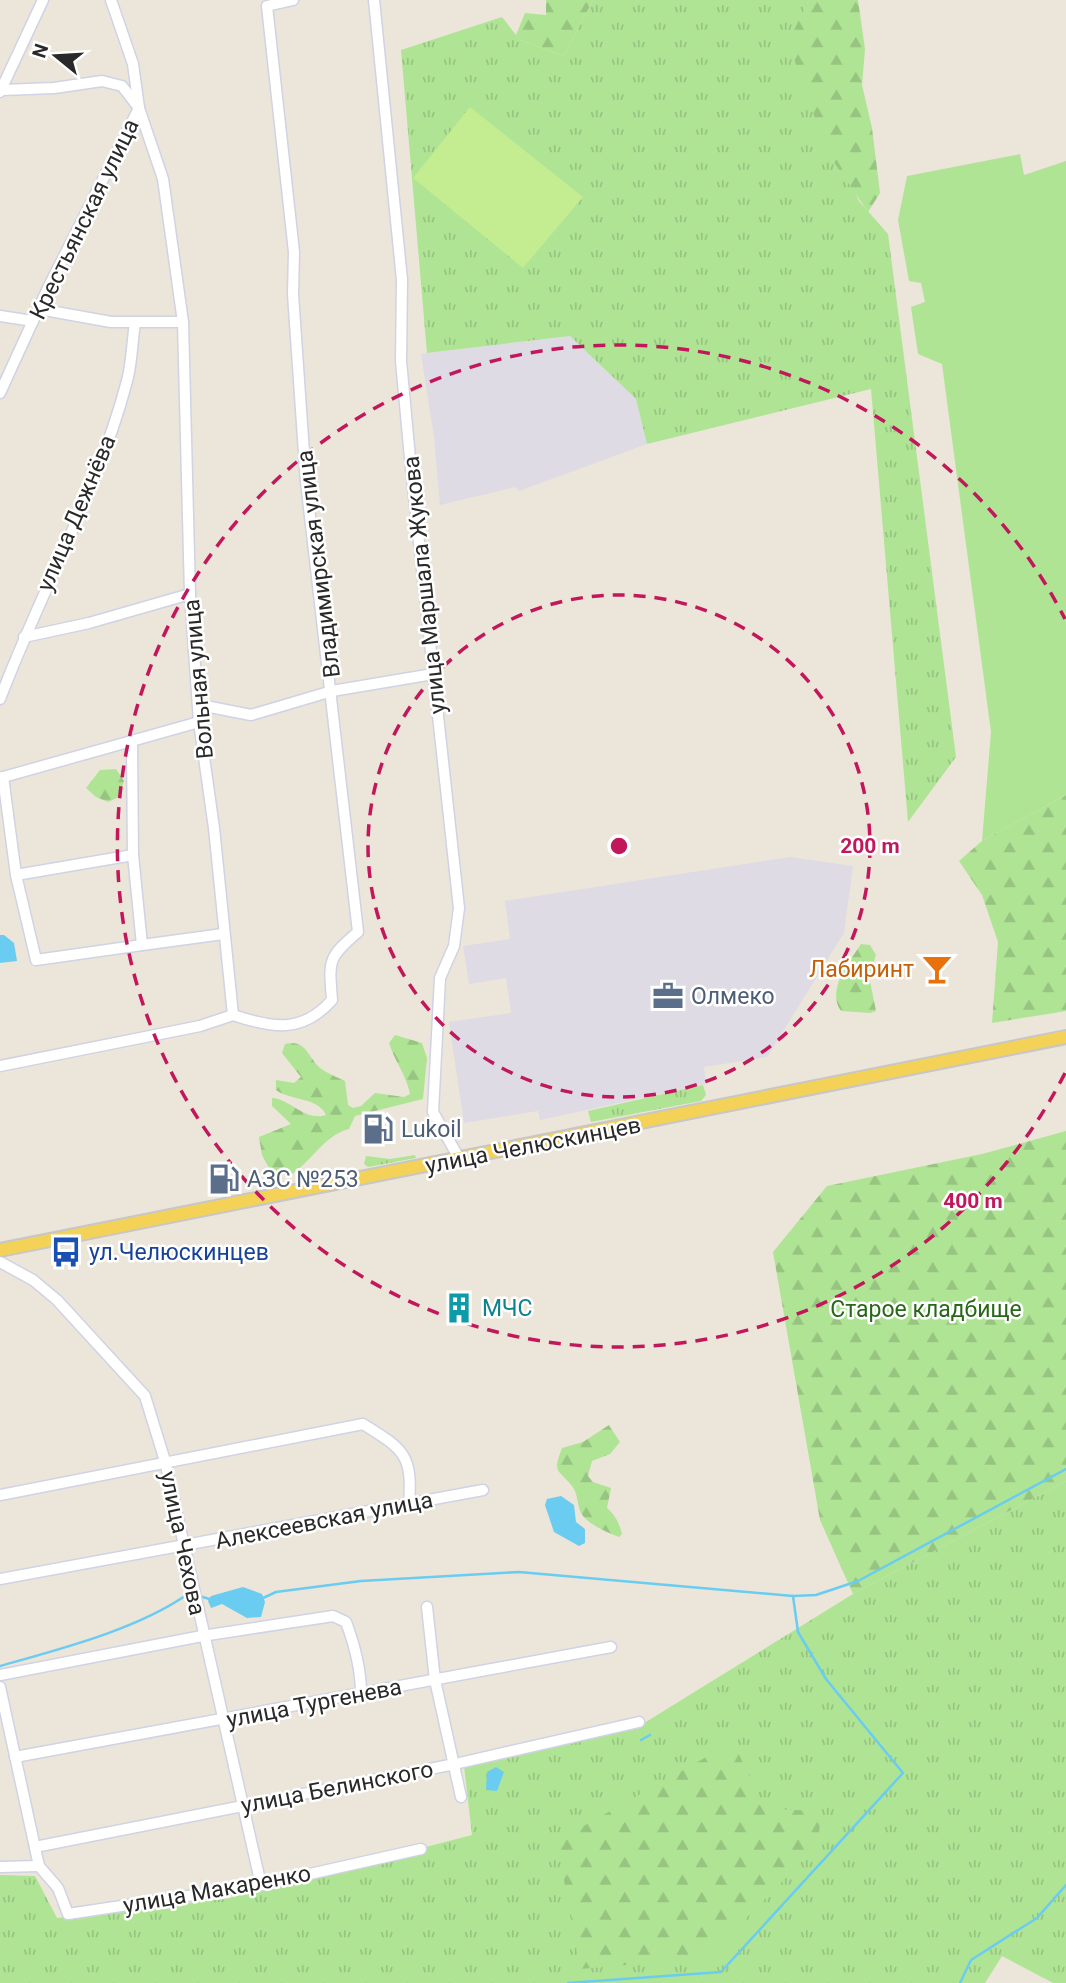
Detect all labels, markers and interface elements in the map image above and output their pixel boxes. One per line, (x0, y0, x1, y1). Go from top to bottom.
north arrow (21, 21, 91, 91)
text: N (27, 41, 53, 61)
street label: Крестьянская улица (24, 115, 145, 324)
street label: улица Дежнёва (31, 431, 122, 595)
street label: Владимирская улица (291, 449, 346, 679)
street label: улица Маршала Жукова (398, 455, 451, 715)
street label: Вольная улица (178, 598, 219, 760)
centre of rings (607, 834, 631, 858)
text: 200 m (840, 834, 900, 858)
bar icon: Лабиринт (920, 952, 954, 986)
place label: Лабиринт (809, 956, 914, 983)
office icon: Олмеко (651, 979, 685, 1013)
place label: Олмеко (691, 983, 775, 1010)
street label: улица Челюскинцев (423, 1111, 643, 1180)
fuel station icon: Lukoil (361, 1112, 395, 1146)
place label: Lukoil (401, 1116, 462, 1143)
fuel station icon: АЗС №253 (207, 1162, 241, 1196)
place label: АЗС №253 (247, 1166, 359, 1193)
text: 400 m (943, 1189, 1003, 1213)
bus stop icon: ул.Челюскинцев (49, 1235, 83, 1269)
place label: ул.Челюскинцев (89, 1239, 269, 1266)
building icon: МЧС (442, 1291, 476, 1325)
place label: МЧС (482, 1295, 532, 1322)
park label: Старое кладбище (830, 1296, 1022, 1323)
street label: улица Чехова (154, 1469, 211, 1618)
street label: Алексеевская улица (213, 1486, 435, 1555)
street label: улица Тургенева (224, 1673, 404, 1734)
street label: улица Белинского (239, 1756, 436, 1819)
street label: улица Макаренко (121, 1860, 313, 1919)

